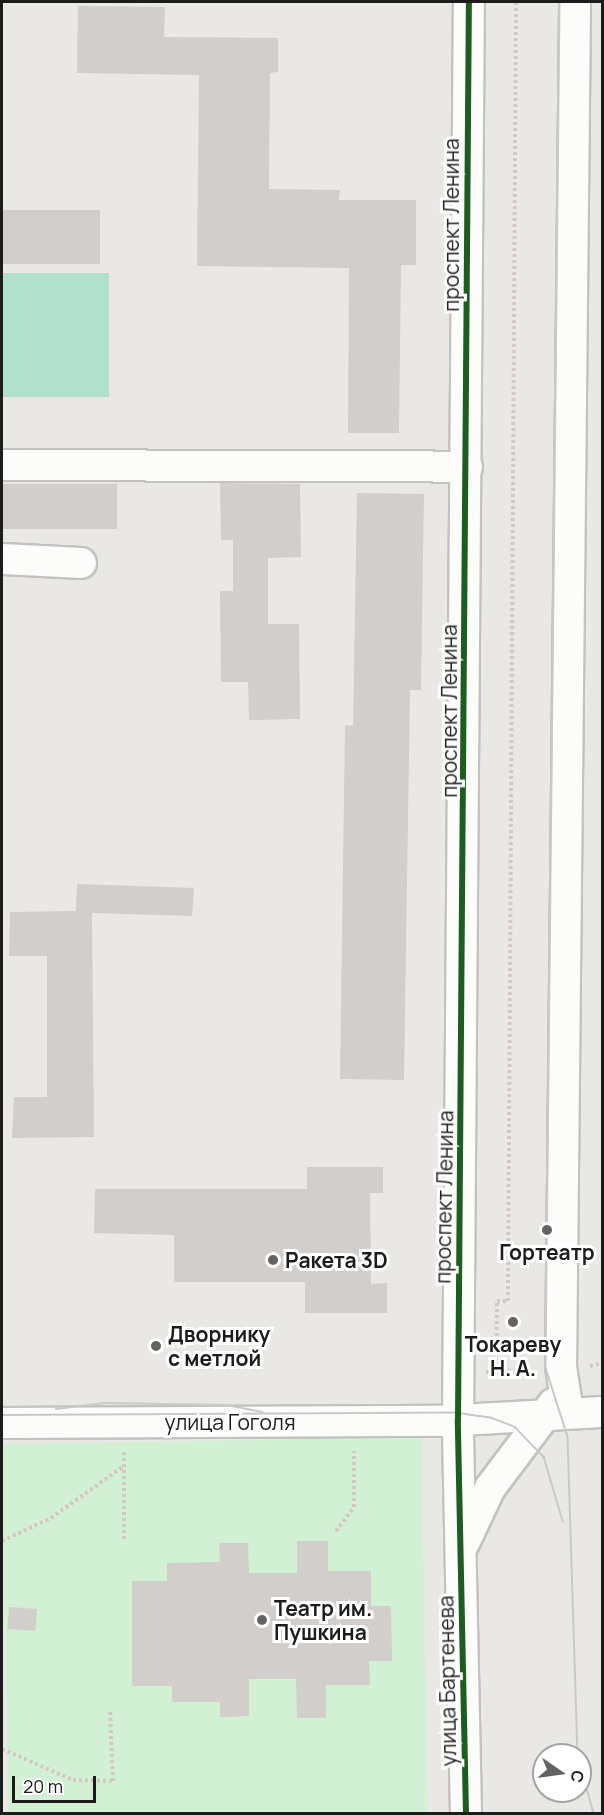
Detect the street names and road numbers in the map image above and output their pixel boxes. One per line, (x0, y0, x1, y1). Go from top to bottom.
street label: проспект Ленина (438, 138, 464, 312)
street label: проспект Ленина (436, 624, 462, 798)
street label: проспект Ленина (430, 1110, 458, 1284)
street label: улица Гоголя (164, 1409, 296, 1435)
street label: улица Бартенева (433, 1595, 461, 1767)

